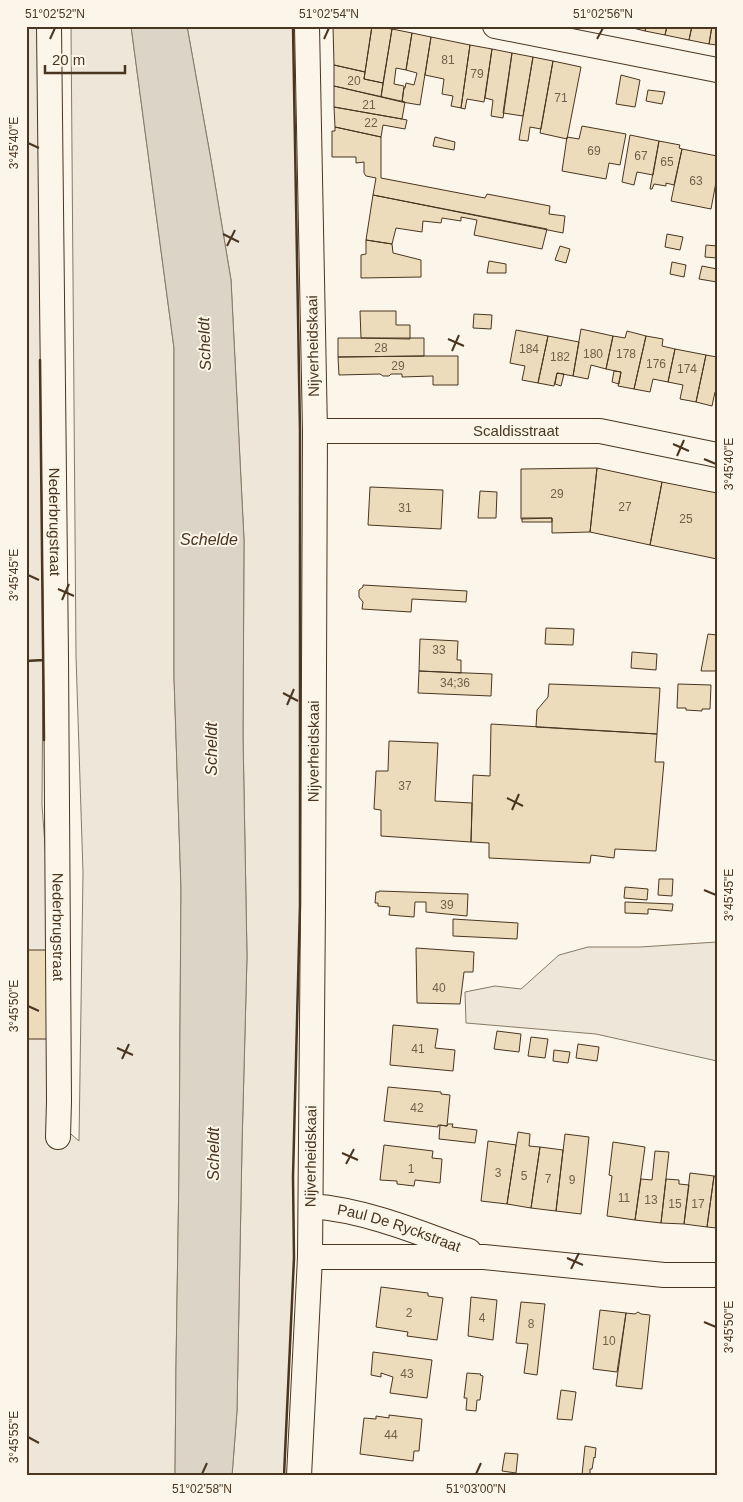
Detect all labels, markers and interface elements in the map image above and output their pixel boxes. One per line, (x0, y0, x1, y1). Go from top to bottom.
text: 51°02'52"N (25, 7, 85, 21)
text: 51°02'54"N (299, 7, 359, 21)
text: 51°02'56"N (573, 7, 633, 21)
scale bar (45, 42, 125, 74)
text: 20 m (52, 51, 85, 68)
house number: 81 (441, 53, 455, 67)
house number: 79 (470, 67, 484, 81)
house number: 20 (347, 74, 361, 88)
house number: 71 (554, 91, 568, 105)
house number: 21 (362, 98, 376, 112)
house number: 22 (364, 116, 378, 130)
text: 3°45'40"E (7, 117, 21, 169)
house number: 69 (587, 144, 601, 158)
house number: 67 (634, 149, 648, 163)
house number: 65 (660, 155, 674, 169)
house number: 63 (689, 174, 703, 188)
street label: Nijverheidskaai (303, 295, 322, 397)
water label: Scheldt (195, 316, 214, 371)
house number: 28 (374, 341, 388, 355)
house number: 184 (519, 342, 539, 356)
house number: 180 (583, 347, 603, 361)
house number: 178 (616, 347, 636, 361)
house number: 182 (550, 350, 570, 364)
house number: 176 (646, 357, 666, 371)
house number: 29 (391, 359, 405, 373)
house number: 174 (677, 362, 697, 376)
street label: Scaldisstraat (473, 422, 560, 439)
text: 3°45'40"E (722, 438, 736, 490)
street label: Nederbrugstraat (46, 468, 64, 577)
house number: 29 (550, 487, 564, 501)
house number: 27 (618, 500, 632, 514)
house number: 31 (398, 501, 412, 515)
house number: 25 (679, 512, 693, 526)
water label: Schelde (180, 531, 238, 548)
text: 3°45'45"E (7, 549, 21, 601)
house number: 33 (432, 643, 446, 657)
house number: 34;36 (440, 676, 470, 690)
street label: Nijverheidskaai (304, 700, 322, 802)
water label: Scheldt (203, 722, 220, 776)
house number: 37 (398, 779, 412, 793)
text: 3°45'45"E (722, 869, 736, 921)
street label: Nederbrugstraat (49, 873, 67, 982)
house number: 39 (440, 898, 454, 912)
text: 3°45'50"E (7, 980, 21, 1032)
house number: 40 (432, 981, 446, 995)
house number: 41 (411, 1042, 425, 1056)
house number: 42 (410, 1101, 424, 1115)
street label: Nijverheidskaai (301, 1105, 319, 1207)
water label: Scheldt (205, 1127, 222, 1181)
house number: 1 (408, 1162, 415, 1176)
house number: 3 (495, 1166, 502, 1180)
house number: 5 (521, 1169, 528, 1183)
house number: 7 (545, 1172, 552, 1186)
house number: 9 (569, 1173, 576, 1187)
house number: 11 (618, 1191, 631, 1205)
house number: 13 (644, 1193, 658, 1207)
house number: 15 (668, 1197, 682, 1211)
house number: 17 (691, 1197, 705, 1211)
street label: Paul De Ryckstraat (336, 1200, 464, 1255)
text: 3°45'50"E (722, 1301, 736, 1353)
house number: 2 (406, 1306, 413, 1320)
house number: 4 (479, 1311, 486, 1325)
house number: 8 (528, 1317, 535, 1331)
house number: 10 (602, 1334, 616, 1348)
house number: 43 (400, 1367, 414, 1381)
text: 3°45'55"E (7, 1411, 21, 1463)
house number: 44 (384, 1428, 398, 1442)
text: 51°02'58"N (172, 1482, 232, 1496)
text: 51°03'00"N (446, 1482, 506, 1496)

